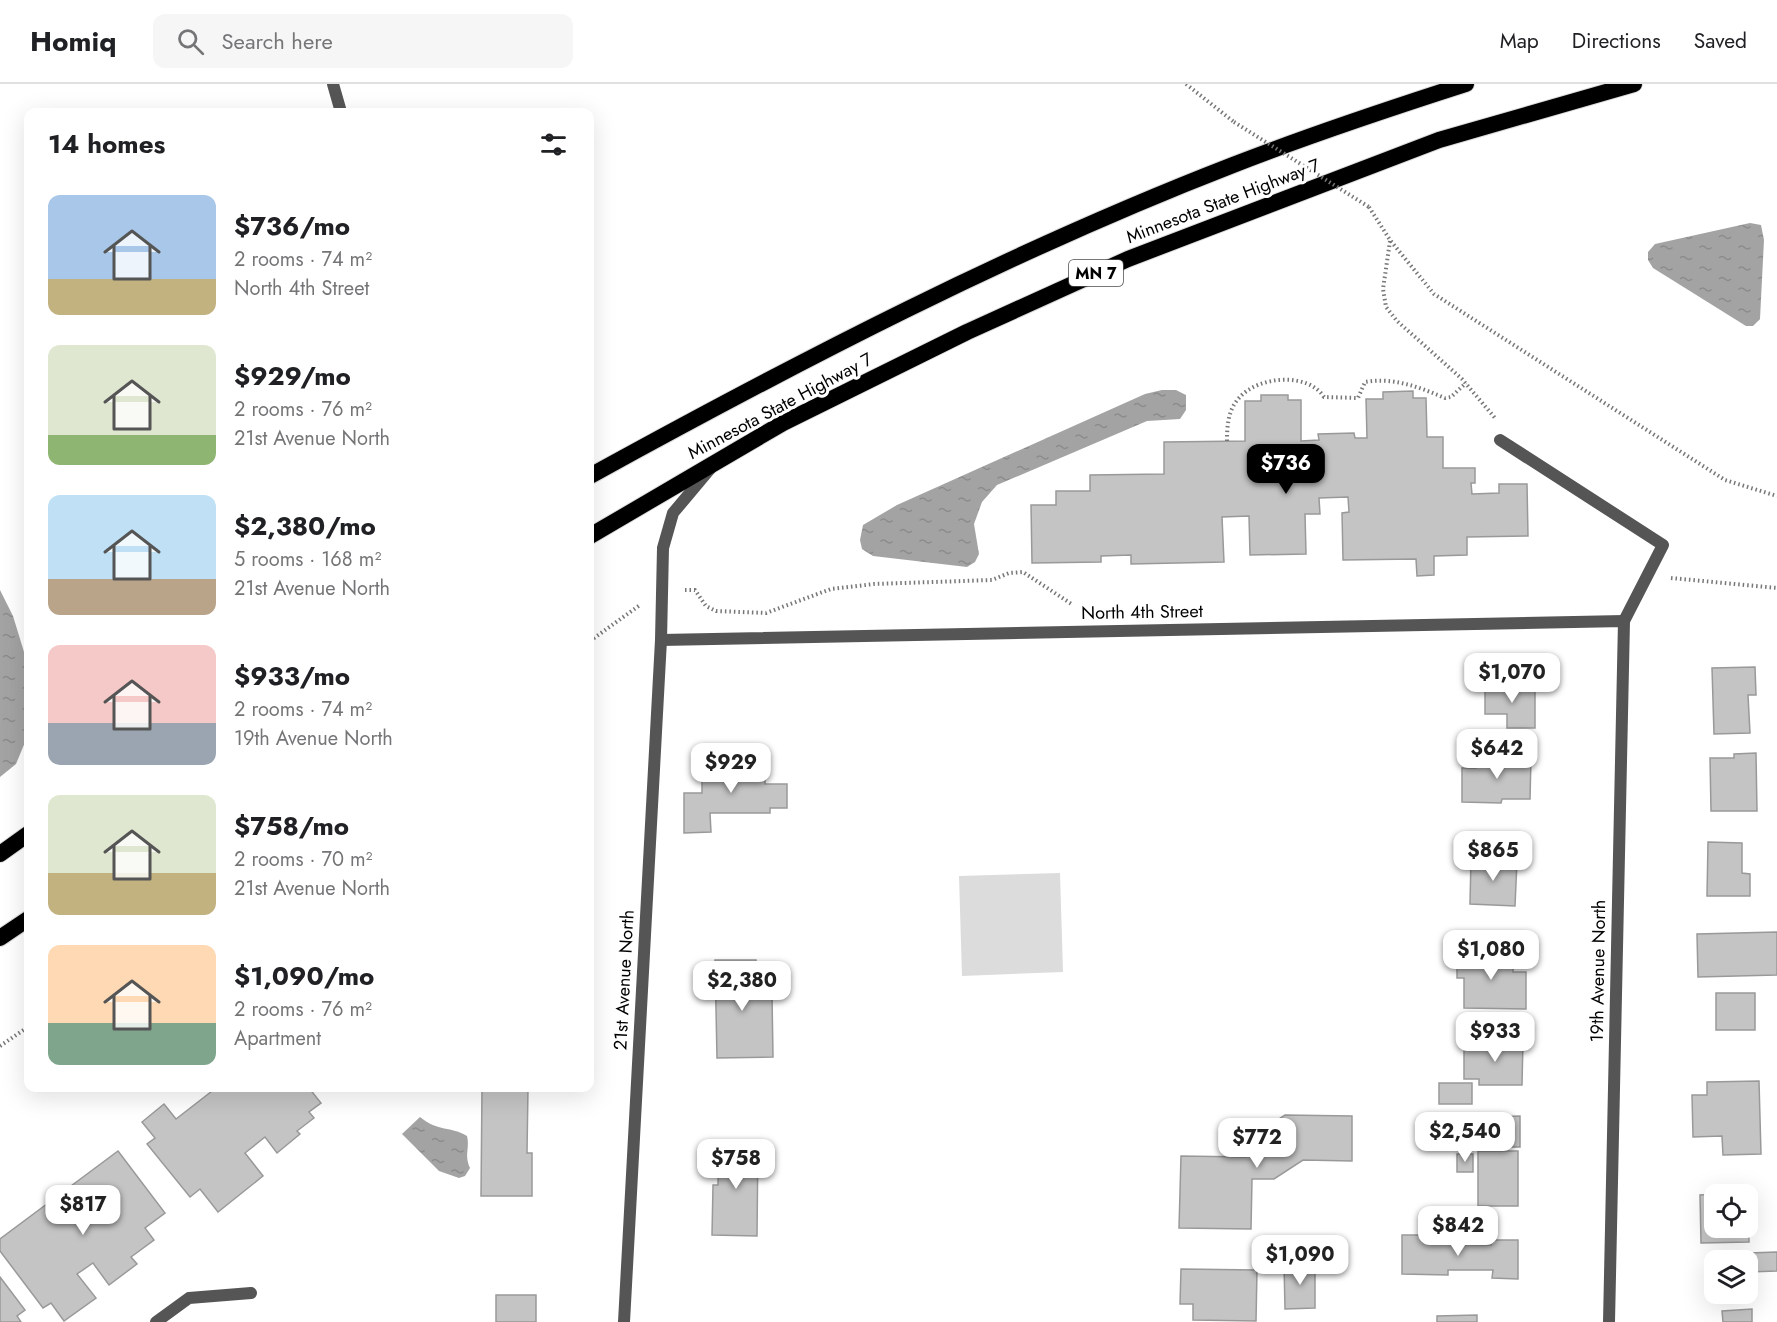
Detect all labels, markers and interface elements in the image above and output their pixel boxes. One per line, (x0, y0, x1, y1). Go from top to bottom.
search box (153, 14, 573, 68)
text: Homiq (30, 21, 117, 62)
icon: search (174, 25, 207, 58)
text: Search here (222, 25, 333, 57)
text: Map (1500, 26, 1539, 56)
text: Directions (1572, 26, 1661, 56)
text: Saved (1694, 26, 1747, 56)
text: 14 homes (48, 125, 165, 163)
icon: filters (537, 128, 570, 161)
street label: Minnesota State Highway 7 (1122, 152, 1324, 250)
text: $736/mo (234, 207, 350, 245)
icon: home (96, 219, 168, 291)
text: 2 rooms · 74 m² (234, 245, 372, 274)
road number: MN 7 (1069, 260, 1123, 286)
text: North 4th Street (234, 274, 369, 303)
street label: Minnesota State Highway 7 (683, 346, 877, 466)
text: $929/mo (234, 357, 351, 395)
icon: home (96, 369, 168, 441)
text: 2 rooms · 76 m² (234, 395, 372, 424)
text: 21st Avenue North (234, 424, 390, 453)
pin: $736 (1250, 444, 1322, 495)
text: $736 (1261, 449, 1311, 478)
text: $2,380/mo (234, 507, 376, 545)
icon: home (96, 519, 168, 591)
text: 5 rooms · 168 m² (234, 545, 381, 574)
text: 21st Avenue North (234, 574, 390, 603)
street label: North 4th Street (1081, 598, 1204, 626)
pin: $1,070 (1463, 653, 1561, 704)
text: $933/mo (234, 657, 350, 695)
text: $1,070 (1478, 658, 1546, 687)
icon: home (96, 669, 168, 741)
text: 2 rooms · 74 m² (234, 695, 372, 724)
text: 19th Avenue North (234, 724, 393, 753)
pin: $642 (1461, 729, 1533, 780)
text: $642 (1471, 734, 1523, 763)
pin: $929 (695, 743, 767, 794)
text: $929 (705, 748, 757, 777)
text: $758/mo (234, 807, 349, 845)
icon: home (96, 819, 168, 891)
pin: $865 (1457, 831, 1529, 882)
text: $865 (1467, 836, 1519, 865)
text: 2 rooms · 70 m² (234, 845, 372, 874)
text: 21st Avenue North (234, 874, 390, 903)
street label: 19th Avenue North (1584, 899, 1612, 1043)
street label: 21st Avenue North (607, 909, 641, 1051)
pin: $1,080 (1442, 930, 1540, 981)
text: $1,080 (1457, 935, 1525, 964)
text: $1,090/mo (234, 957, 374, 995)
pin: $2,380 (693, 961, 791, 1012)
text: $2,380 (707, 966, 777, 995)
icon: home (96, 969, 168, 1041)
text: 2 rooms · 76 m² (234, 995, 372, 1024)
pin: $933 (1459, 1012, 1531, 1063)
text: $933 (1470, 1017, 1520, 1046)
text: Apartment (234, 1024, 321, 1053)
pin: $2,540 (1416, 1112, 1514, 1163)
text: $2,540 (1429, 1117, 1501, 1146)
pin: $772 (1221, 1118, 1293, 1169)
text: $772 (1232, 1123, 1282, 1152)
pin: $758 (700, 1139, 772, 1190)
text: $758 (711, 1144, 761, 1173)
map controls (1704, 1184, 1758, 1304)
button: locate (1704, 1184, 1758, 1238)
pin: $817 (47, 1185, 119, 1236)
text: $817 (59, 1190, 107, 1219)
pin: $842 (1422, 1206, 1494, 1257)
text: $842 (1432, 1211, 1484, 1240)
pin: $1,090 (1251, 1235, 1349, 1286)
text: $1,090 (1266, 1240, 1334, 1269)
button: layers (1704, 1250, 1758, 1304)

